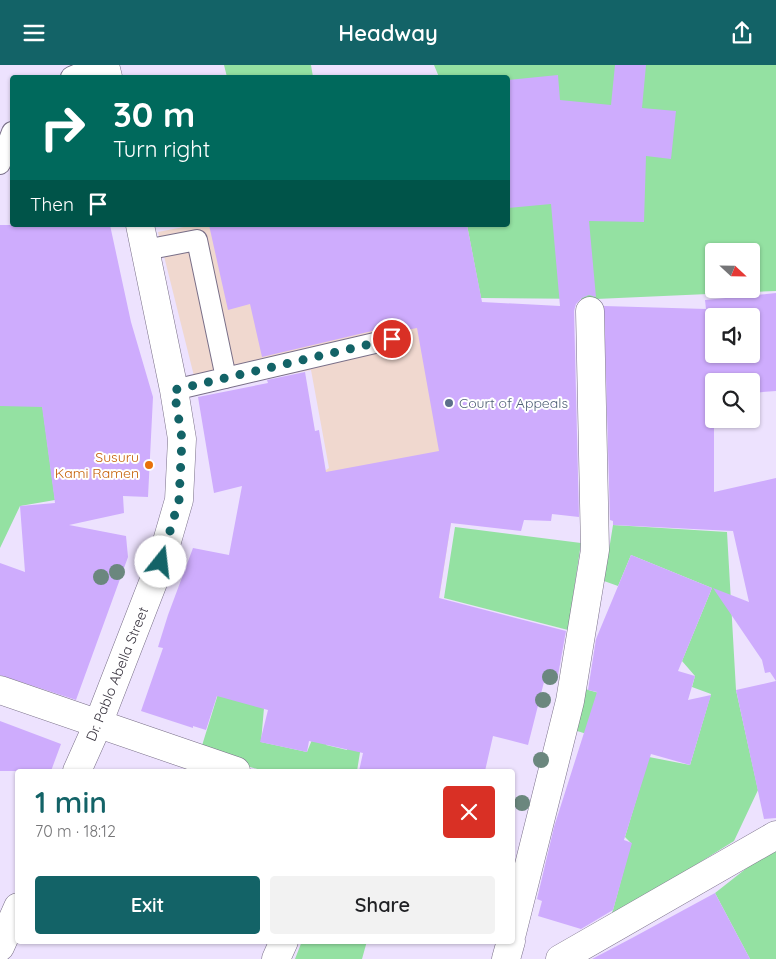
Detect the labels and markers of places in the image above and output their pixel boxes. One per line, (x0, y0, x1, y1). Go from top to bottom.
pin (371, 318, 413, 360)
place label: Court of Appeals (459, 394, 568, 412)
marker: Court of Appeals (443, 397, 455, 409)
place label: Susuru Kami Ramen (55, 448, 139, 482)
marker: Susuru Kami Ramen (143, 459, 155, 471)

